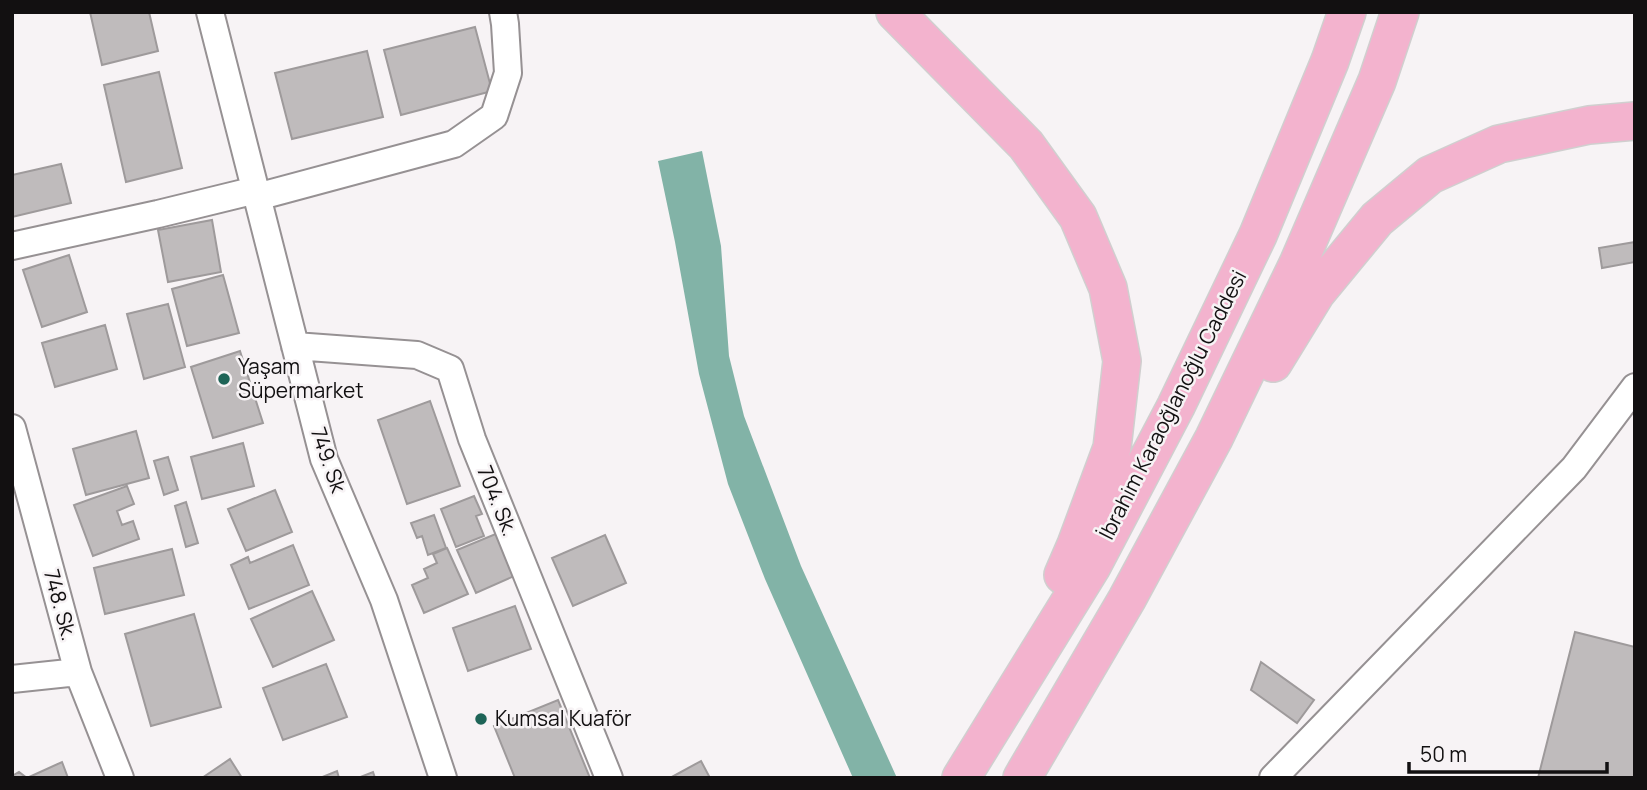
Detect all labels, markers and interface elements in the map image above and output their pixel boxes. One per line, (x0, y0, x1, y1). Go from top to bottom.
street label: İbrahim Karaoğlanoğlu Caddesi (1092, 265, 1252, 544)
place label: Yaşam Süpermarket (238, 352, 364, 404)
marker: Yaşam Süpermarket (216, 371, 232, 387)
street label: 749. Sk (305, 423, 353, 497)
street label: 704. Sk. (471, 461, 525, 540)
street label: 748. Sk. (38, 566, 84, 643)
place label: Kumsal Kuaför (495, 704, 632, 732)
marker: Kumsal Kuaför (473, 711, 489, 727)
scale bar (1409, 730, 1607, 774)
text: 50 m (1420, 740, 1467, 768)

